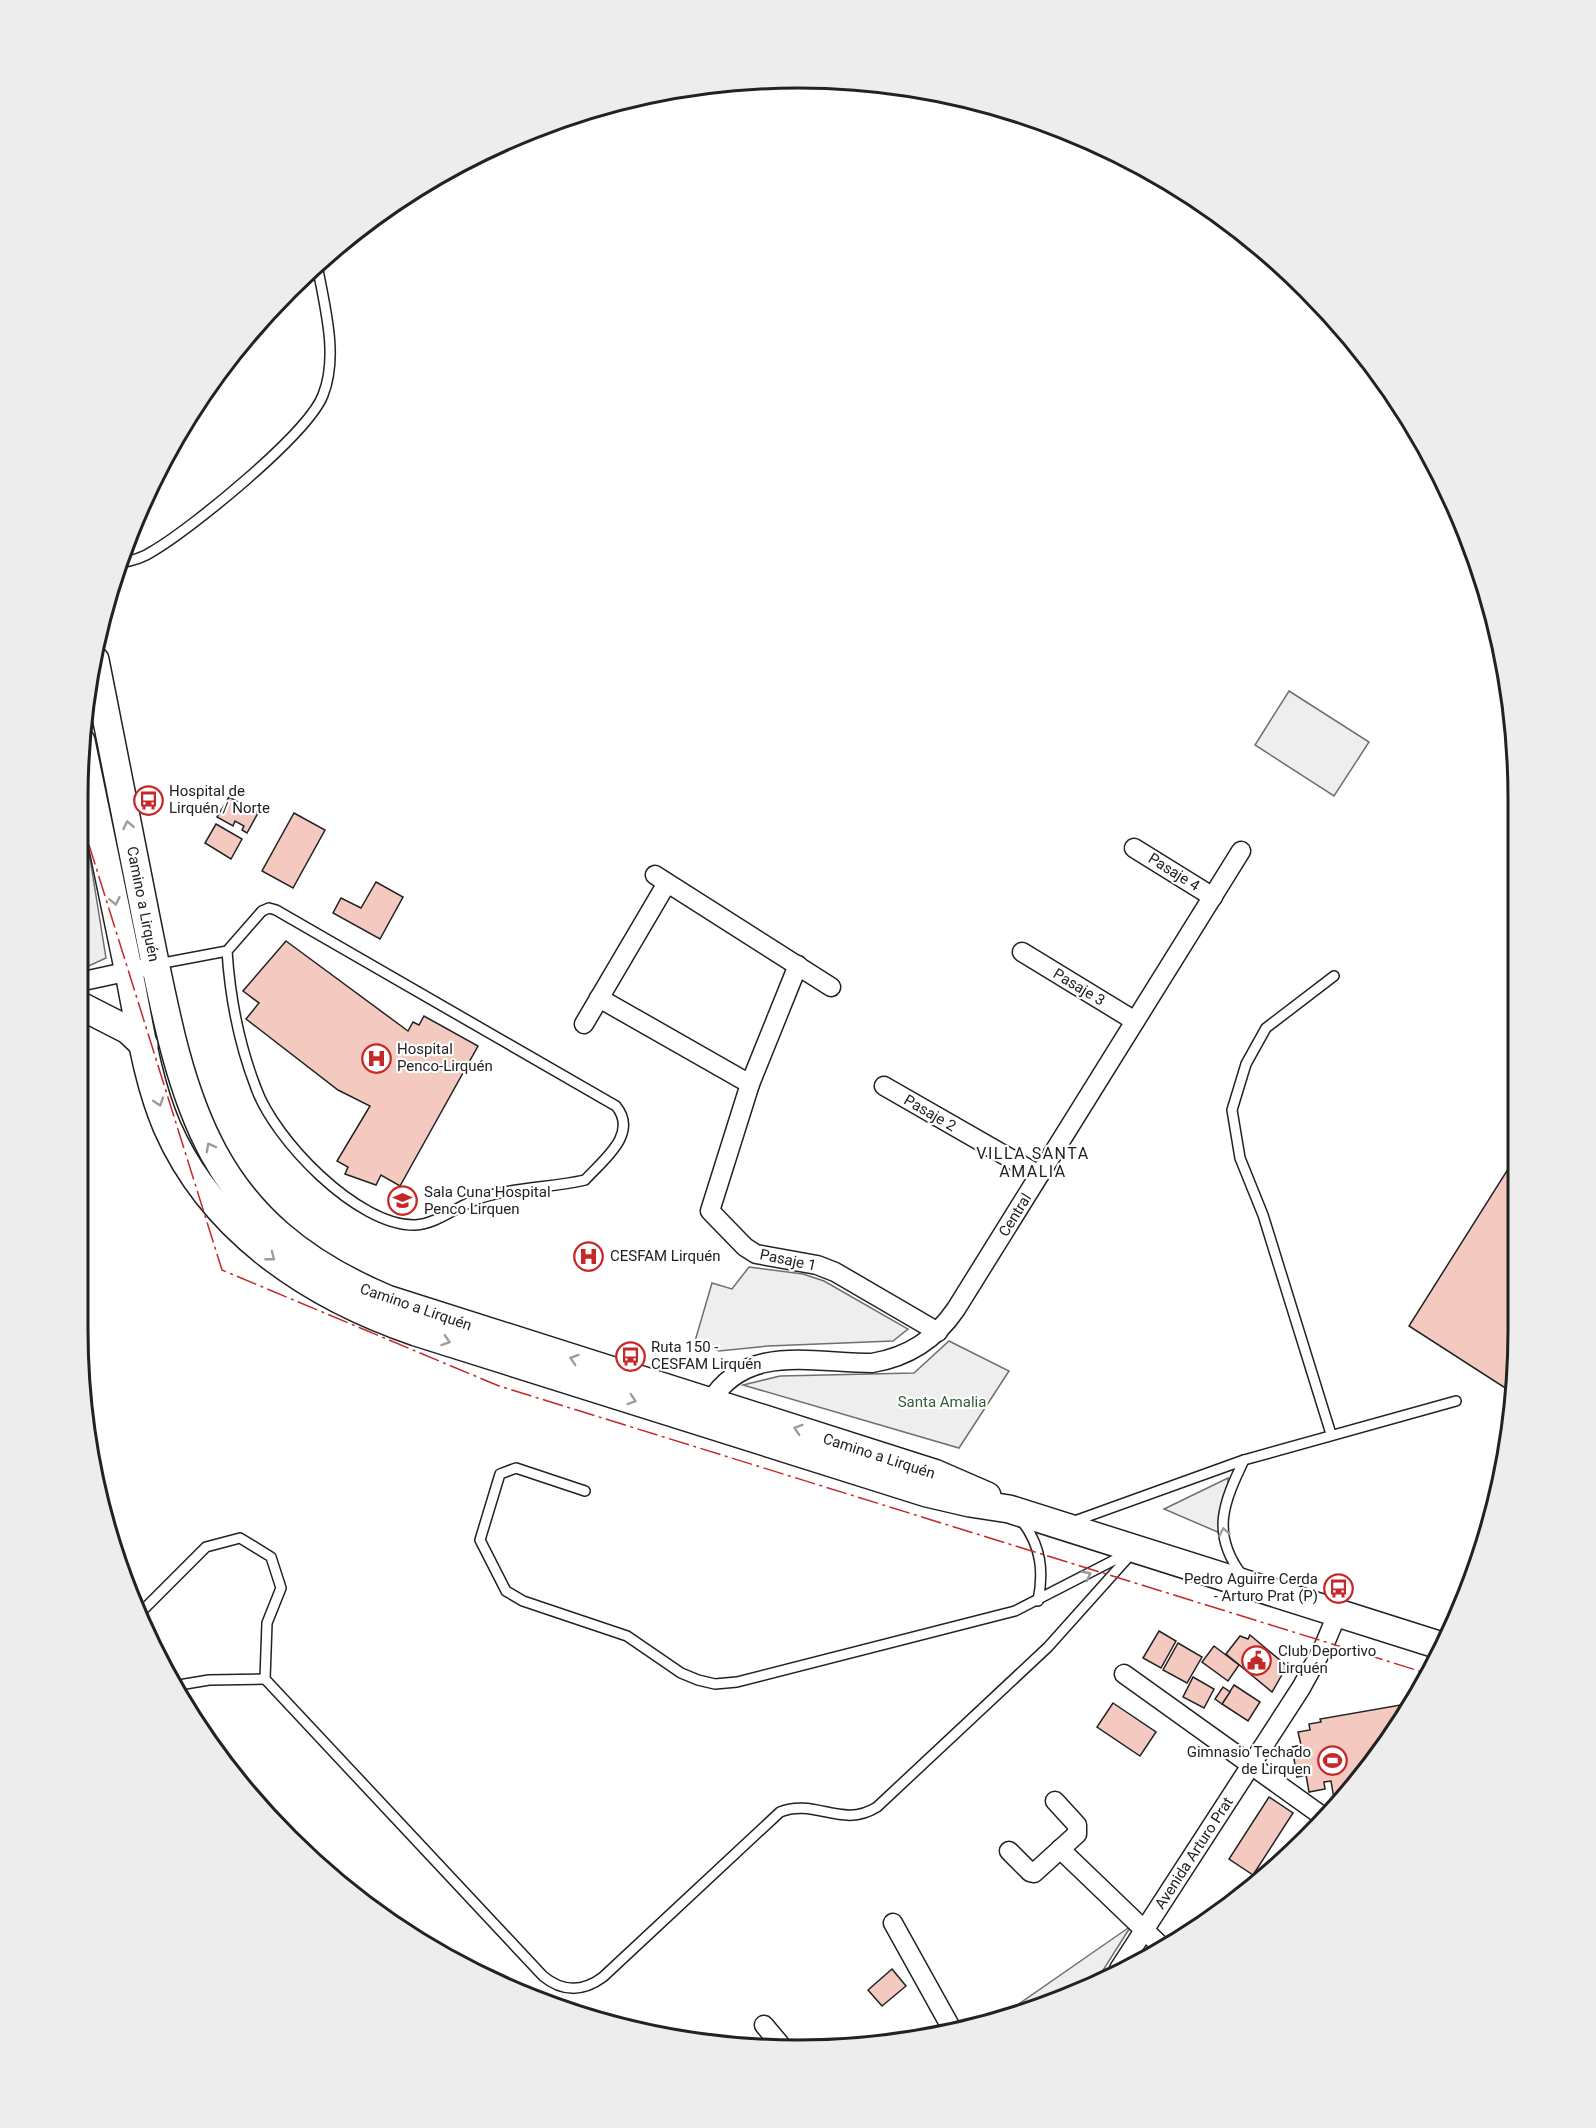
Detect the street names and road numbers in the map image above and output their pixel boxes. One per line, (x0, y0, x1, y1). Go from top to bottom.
street label: Camino a Lirquén (123, 845, 163, 963)
street label: Pasaje 4 (1145, 849, 1203, 895)
street label: Pasaje 3 (1050, 965, 1108, 1009)
street label: Pasaje 2 (901, 1091, 959, 1135)
street label: Central (995, 1190, 1035, 1240)
street label: Pasaje 1 (758, 1245, 818, 1275)
street label: Camino a Lirquén (358, 1279, 474, 1335)
street label: Camino a Lirquén (821, 1429, 937, 1483)
street label: Avenida Arturo Prat (1151, 1794, 1237, 1912)

